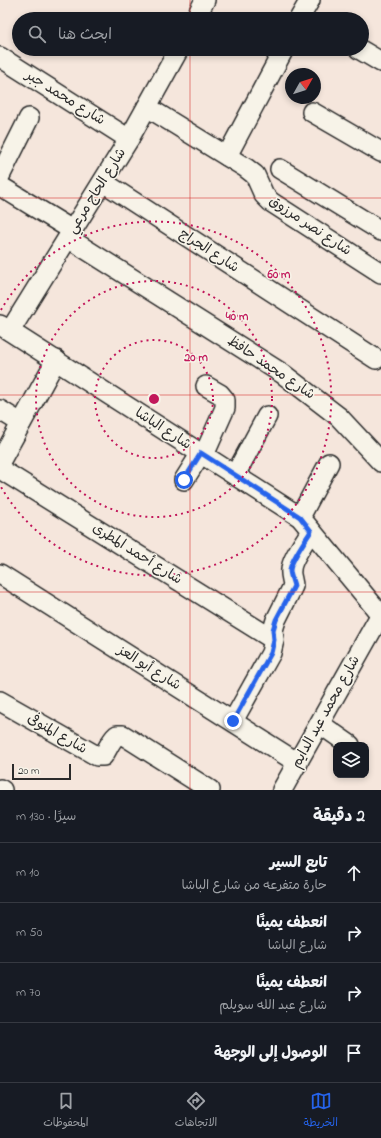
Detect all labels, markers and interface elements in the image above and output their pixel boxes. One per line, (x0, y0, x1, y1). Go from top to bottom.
search box (12, 12, 369, 56)
icon: search (26, 23, 48, 45)
text: ابحث هنا (58, 24, 112, 46)
street label: شارع محمد جبر (20, 65, 109, 131)
north arrow (285, 68, 321, 104)
street label: شارع الحاج مرعي (62, 144, 133, 238)
street label: شارع نصر مرزوق (265, 191, 355, 261)
street label: شارع الجراج (175, 224, 243, 278)
text: 60 m (267, 266, 291, 284)
text: 40 m (225, 308, 249, 326)
street label: شارع محمد حافظ (223, 331, 319, 405)
text: 20 m (183, 349, 208, 367)
centre of rings (147, 392, 161, 406)
street label: شارع الباشا (131, 403, 195, 455)
route start (175, 471, 193, 489)
street label: شارع أحمد المطرى (88, 518, 186, 590)
street label: شارع أبو العز (112, 640, 185, 696)
street label: شارع محمد عبد الدايم (286, 652, 366, 772)
street label: شارع المنوفى (23, 708, 91, 760)
route end (224, 712, 242, 730)
map controls (333, 742, 369, 778)
button: layers (333, 742, 369, 778)
scale bar (12, 762, 71, 781)
text: 20 m (18, 763, 40, 779)
text: 2 دقيقة (313, 804, 365, 829)
text: سيرًا · 130 m (16, 807, 76, 826)
text: تابع السير (270, 852, 327, 874)
icon: ahead (343, 862, 365, 884)
text: 10 m (16, 863, 39, 882)
text: حارة متفرعه من شارع الباشا (181, 876, 327, 895)
text: انعطف يمينًا (256, 912, 327, 934)
icon: right (343, 922, 365, 944)
text: 50 m (16, 923, 42, 942)
text: شارع الباشا (268, 936, 327, 955)
text: انعطف يمينًا (256, 972, 327, 994)
icon: right (343, 982, 365, 1004)
text: 70 m (16, 983, 40, 1002)
text: شارع عبد الله سويلم (219, 996, 327, 1015)
text: الوصول إلى الوجهة (214, 1042, 327, 1064)
icon: arrive (343, 1042, 365, 1064)
tab: المحفوظات (43, 1090, 88, 1132)
tab: الاتجاهات (175, 1090, 217, 1132)
tab: الخريطة (304, 1090, 338, 1132)

